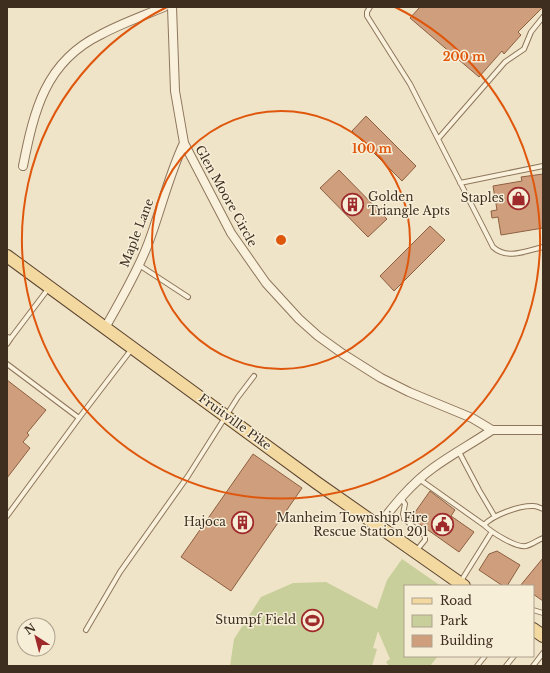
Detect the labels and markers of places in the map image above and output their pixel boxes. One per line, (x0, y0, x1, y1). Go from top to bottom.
shop icon: Staples (506, 185, 532, 211)
place label: Golden Triangle Apts (368, 189, 450, 218)
place label: Staples (461, 190, 504, 205)
building icon: Golden Triangle Apts (340, 191, 366, 217)
centre of rings (274, 233, 288, 247)
building icon: Hajoca (229, 509, 255, 535)
place label: Manheim Township Fire Rescue Station 201 (276, 510, 428, 539)
public building icon: Manheim Township Fire Rescue Station 201 (430, 512, 456, 538)
place label: Hajoca (184, 514, 226, 529)
sports icon: Stumpf Field (299, 607, 325, 633)
place label: Stumpf Field (215, 612, 296, 627)

